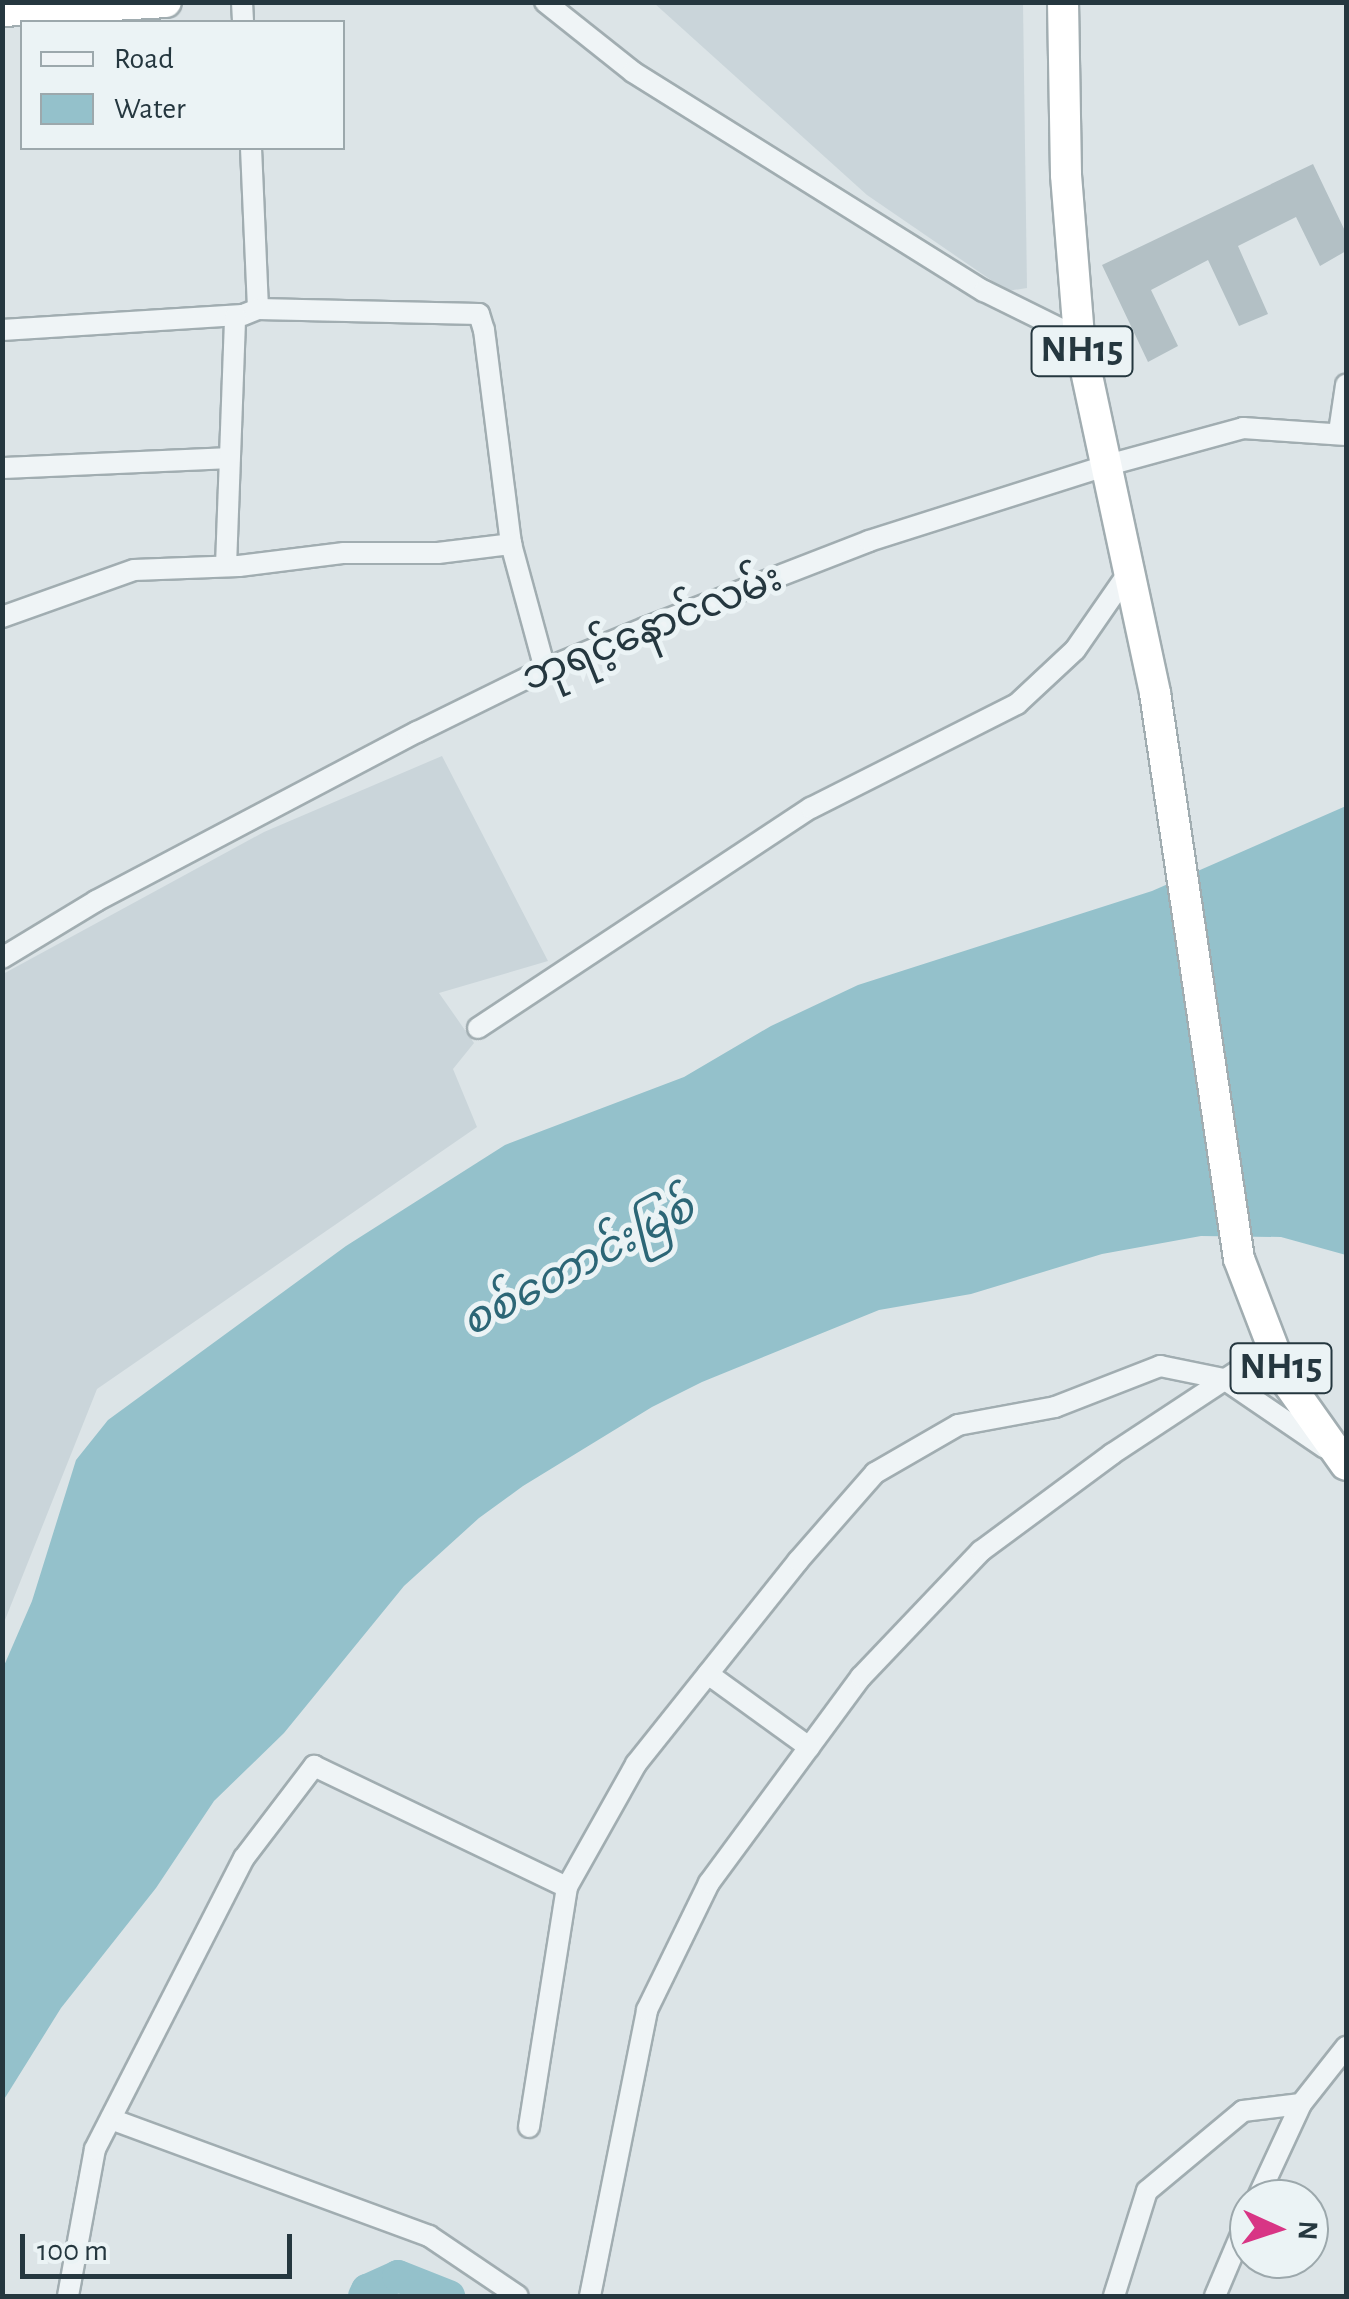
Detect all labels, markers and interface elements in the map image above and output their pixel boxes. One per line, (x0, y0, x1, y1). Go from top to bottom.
legend (20, 20, 345, 150)
text: Road (114, 44, 174, 74)
text: Water (114, 94, 186, 124)
road number: NH15 (1030, 318, 1134, 384)
street label: ဘုရင့်နောင်လမ်း (515, 554, 789, 702)
water label: စစ်တောင်းမြစ် (453, 1182, 703, 1348)
road number: NH15 (1228, 1335, 1334, 1401)
north arrow (1229, 2179, 1329, 2279)
scale bar (25, 2214, 298, 2276)
text: N (1292, 2220, 1321, 2241)
text: 100 m (37, 2236, 108, 2266)

